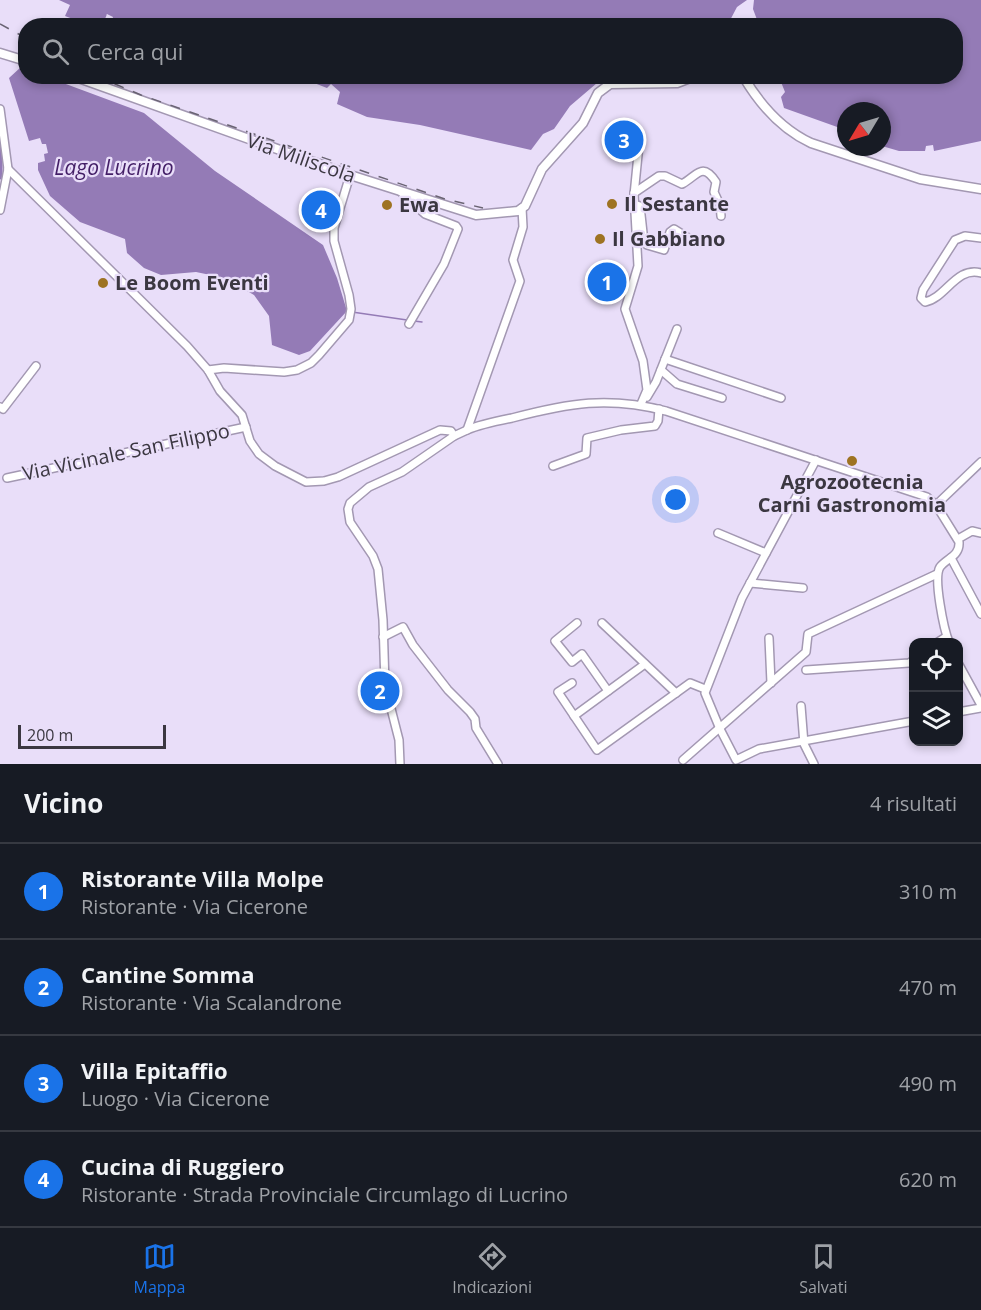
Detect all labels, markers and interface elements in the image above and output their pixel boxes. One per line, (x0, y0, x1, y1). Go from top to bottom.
search box (18, 18, 963, 84)
icon: search (39, 35, 72, 68)
text: Cerca qui (87, 36, 183, 66)
north arrow (837, 102, 891, 156)
pin: 3 (604, 118, 644, 162)
street label: Via Miliscola (243, 126, 359, 189)
water label: Lago Lucrino (54, 153, 174, 181)
pin: 4 (302, 188, 340, 232)
place label: Il Sestante (624, 190, 729, 217)
place label: Ewa (399, 191, 439, 218)
marker: Il Sestante (605, 197, 619, 211)
marker: Ewa (380, 198, 394, 212)
place label: Il Gabbiano (612, 225, 726, 252)
marker: Il Gabbiano (593, 232, 607, 246)
pin: 1 (588, 260, 626, 304)
place label: Le Boom Eventi (115, 269, 269, 296)
marker: Le Boom Eventi (96, 276, 110, 290)
street label: Via Vicinale San Filippo (20, 416, 232, 487)
marker: Agrozootecnia Carni Gastronomia (845, 454, 859, 468)
place label: Agrozootecnia Carni Gastronomia (758, 468, 946, 518)
your location (661, 485, 690, 514)
map controls (909, 638, 963, 746)
button: locate (909, 638, 963, 692)
pin: 2 (360, 668, 400, 714)
button: layers (909, 692, 963, 746)
scale bar (18, 722, 166, 750)
text: 200 m (27, 724, 73, 746)
text: Vicino (24, 785, 103, 821)
text: 4 risultati (870, 790, 957, 817)
text: Ristorante Villa Molpe (81, 863, 324, 893)
text: 1 (38, 878, 49, 905)
text: 310 m (899, 878, 957, 905)
text: Ristorante · Via Cicerone (81, 893, 308, 920)
text: Cantine Somma (81, 959, 254, 989)
text: 2 (38, 974, 49, 1001)
text: 470 m (899, 974, 957, 1001)
text: Ristorante · Via Scalandrone (81, 989, 342, 1016)
text: Villa Epitaffio (81, 1055, 228, 1085)
text: 3 (38, 1070, 49, 1097)
text: 490 m (899, 1070, 957, 1097)
text: Luogo · Via Cicerone (81, 1085, 270, 1112)
text: Cucina di Ruggiero (81, 1151, 284, 1181)
text: 4 (38, 1166, 49, 1193)
text: 620 m (899, 1166, 957, 1193)
text: Ristorante · Strada Provinciale Circumlago di Lucrino (81, 1181, 568, 1208)
tab: Mappa (134, 1240, 185, 1298)
tab: Indicazioni (452, 1240, 532, 1298)
tab: Salvati (799, 1240, 847, 1298)

